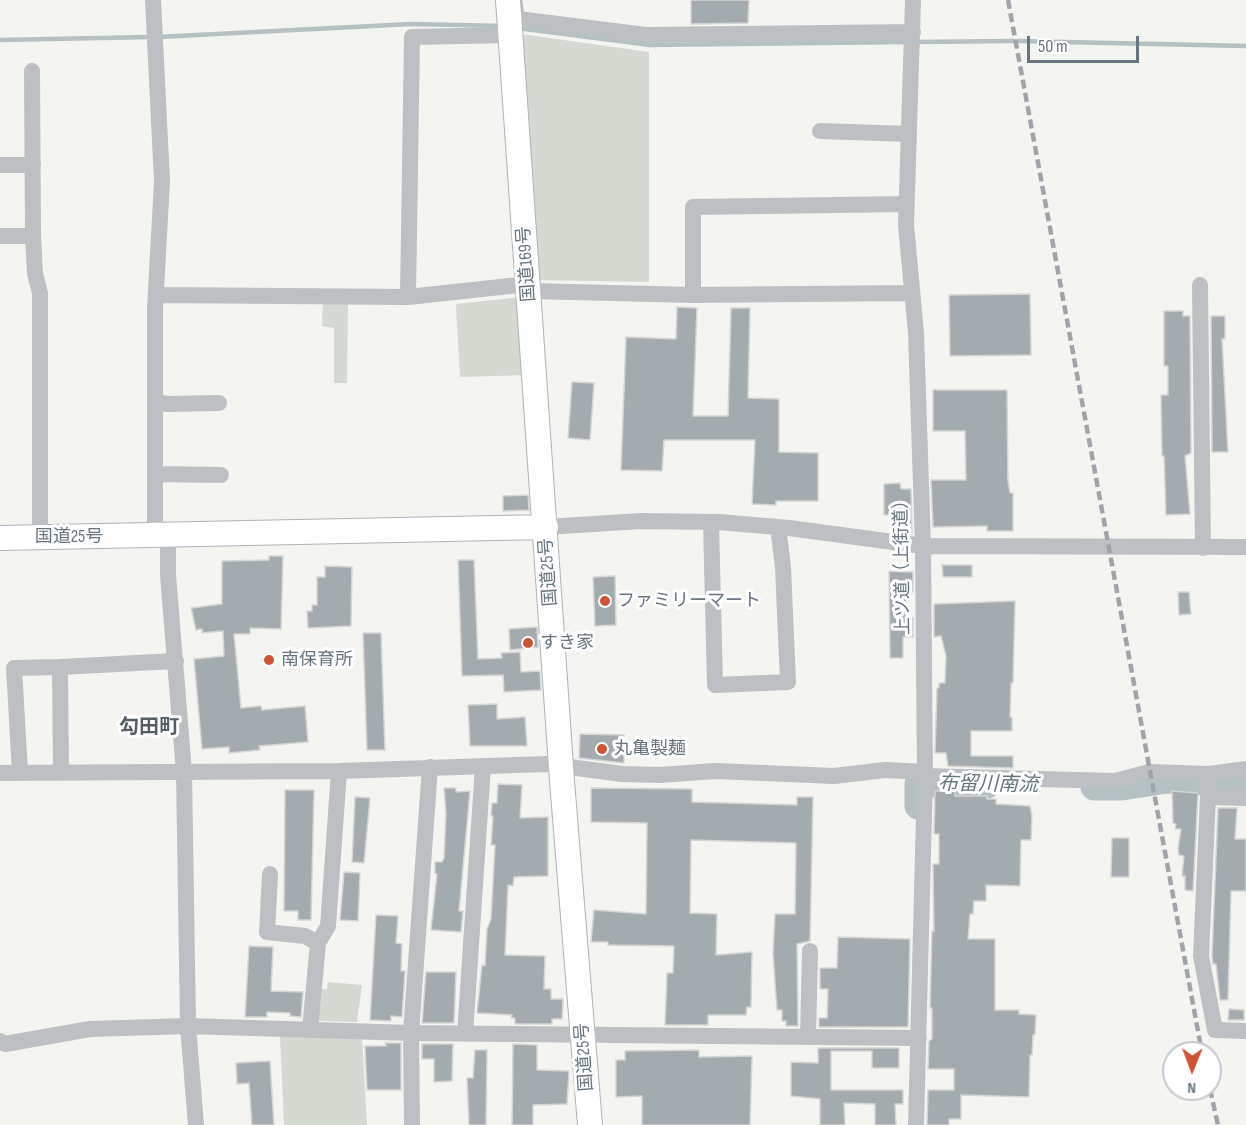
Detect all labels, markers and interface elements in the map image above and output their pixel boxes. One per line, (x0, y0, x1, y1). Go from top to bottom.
scale bar (1030, 24, 1142, 62)
text: 50 m (1038, 36, 1068, 57)
street label: 国道169号 (514, 225, 540, 303)
street label: 上ツ道（上街道） (891, 491, 915, 635)
street label: 国道25号 (35, 526, 103, 548)
street label: 国道25号 (536, 537, 562, 607)
place label: ファミリーマート (617, 590, 761, 612)
marker: ファミリーマート (598, 594, 612, 608)
place label: すき家 (540, 632, 594, 654)
marker: すき家 (521, 636, 535, 650)
place label: 南保育所 (281, 649, 353, 671)
marker: 南保育所 (262, 653, 276, 667)
district label: 勾田町 (119, 716, 179, 740)
place label: 丸亀製麺 (614, 738, 686, 760)
marker: 丸亀製麺 (595, 742, 609, 756)
water label: 布留川南流 (938, 772, 1038, 798)
street label: 国道25号 (572, 1022, 598, 1092)
north arrow (1162, 1041, 1222, 1101)
text: N (1187, 1078, 1196, 1097)

